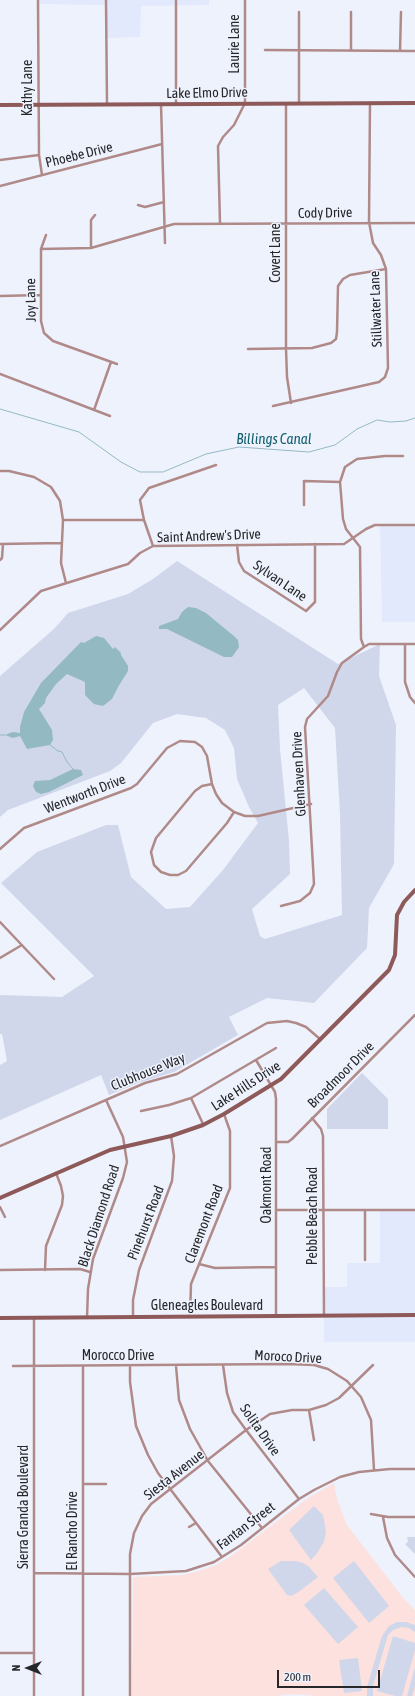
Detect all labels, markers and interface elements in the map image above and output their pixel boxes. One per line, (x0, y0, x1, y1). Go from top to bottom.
street label: Laurie Lane (227, 14, 243, 74)
street label: Kathy Lane (20, 60, 36, 116)
street label: Lake Elmo Drive (166, 84, 248, 102)
street label: Phoebe Drive (44, 139, 114, 171)
street label: Cody Drive (298, 204, 352, 222)
street label: Covert Lane (268, 223, 284, 283)
street label: Stillwater Lane (366, 270, 386, 348)
street label: Joy Lane (22, 278, 40, 322)
water label: Billings Canal (236, 430, 312, 448)
street label: Saint Andrew's Drive (157, 526, 261, 546)
street label: Sylvan Lane (250, 557, 310, 605)
street label: Glenhaven Drive (288, 731, 310, 817)
street label: Wentworth Drive (42, 771, 128, 817)
street label: Broadmoor Drive (304, 1038, 378, 1112)
street label: Clubhouse Way (108, 1049, 188, 1095)
street label: Lake Hills Drive (208, 1057, 284, 1115)
street label: Oakmont Road (259, 1147, 275, 1223)
street label: Black Diamond Road (75, 1163, 123, 1269)
street label: Pebble Beach Road (305, 1167, 321, 1265)
street label: Claremont Road (181, 1182, 227, 1266)
street label: Pinehurst Road (124, 1183, 168, 1263)
street label: Gleneagles Boulevard (151, 1298, 263, 1314)
street label: Moroco Drive (254, 1347, 322, 1367)
street label: Morocco Drive (82, 1348, 154, 1364)
street label: Solita Drive (236, 1401, 284, 1459)
street label: Sierra Granda Boulevard (16, 1445, 32, 1569)
street label: Siesta Avenue (141, 1446, 207, 1504)
street label: El Rancho Drive (65, 1491, 81, 1571)
street label: Fantan Street (214, 1499, 278, 1553)
north arrow (8, 1648, 48, 1688)
scale bar (279, 1662, 382, 1688)
text: N (10, 1665, 22, 1671)
text: 200 m (284, 1670, 311, 1684)

